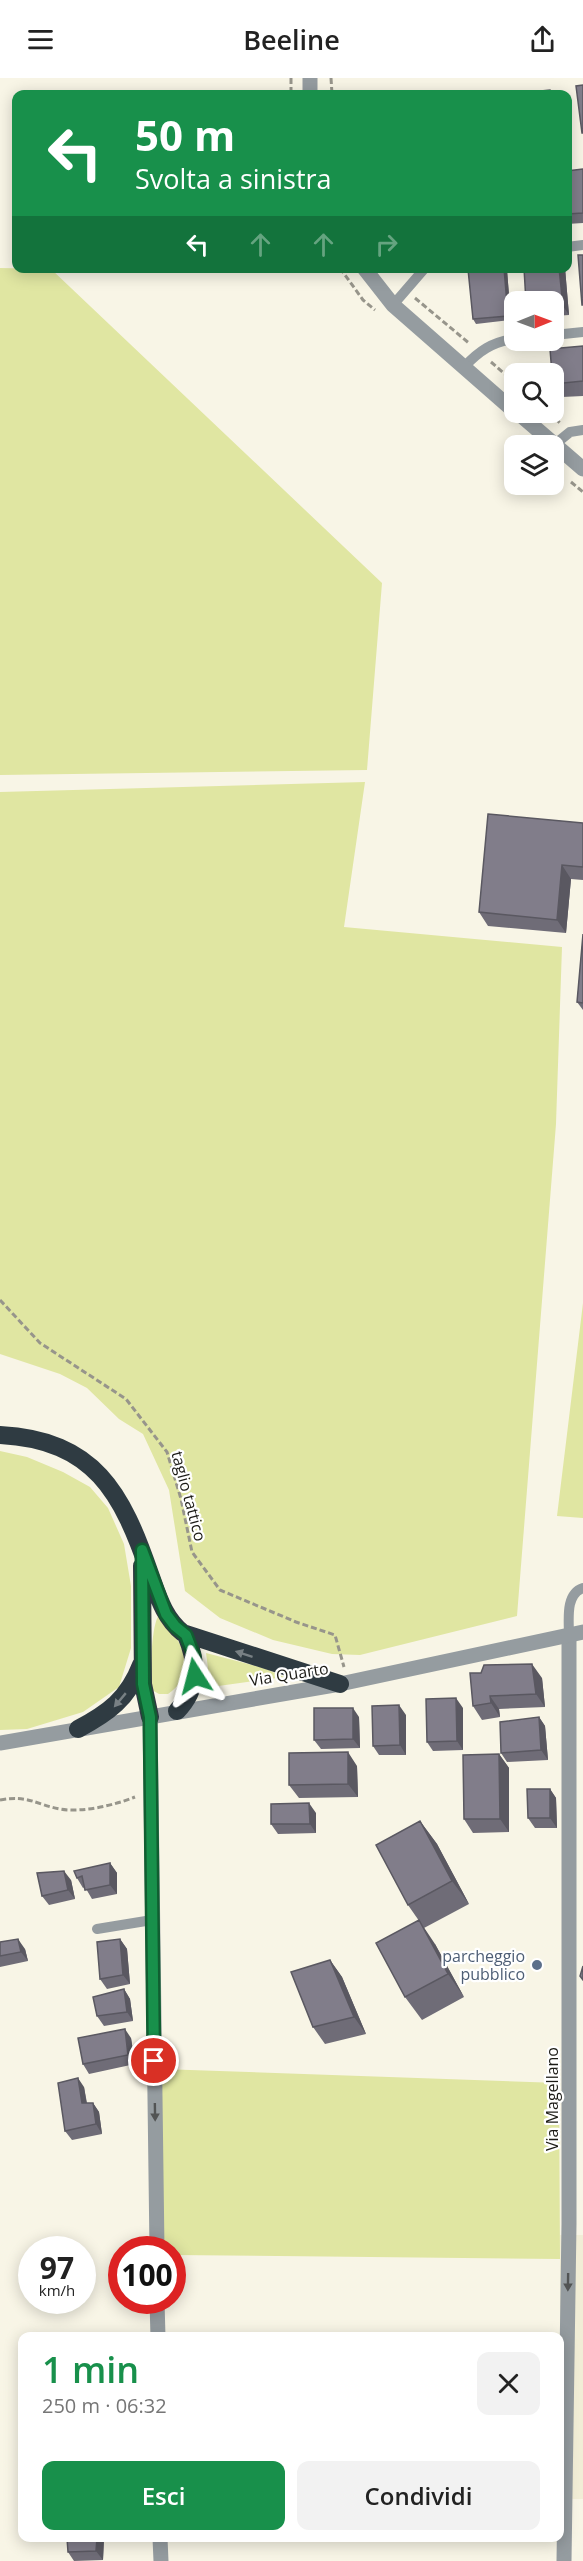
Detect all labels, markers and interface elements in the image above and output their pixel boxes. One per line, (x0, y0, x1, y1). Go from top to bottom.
text: Beeline (243, 21, 340, 58)
icon: menu (24, 23, 57, 56)
icon: share (526, 23, 559, 56)
text: 50 m (135, 106, 235, 163)
icon: left (36, 114, 114, 192)
text: Svolta a sinistra (135, 160, 332, 197)
icon: left (181, 228, 214, 261)
icon: ahead (244, 228, 277, 261)
icon: ahead (307, 228, 340, 261)
icon: right (370, 228, 403, 261)
north arrow (504, 291, 564, 351)
map controls (504, 291, 564, 495)
button: search (504, 363, 564, 423)
button: layers (504, 435, 564, 495)
street label: taglio tattico (166, 1448, 212, 1544)
position arrow (163, 1644, 227, 1708)
one-way arrow (235, 1648, 253, 1658)
street label: Via Quarto (248, 1657, 330, 1691)
one-way arrow (113, 1692, 126, 1708)
place label: parcheggio pubblico (442, 1945, 525, 1985)
marker: parcheggio pubblico (530, 1958, 544, 1972)
pin (128, 2035, 179, 2086)
icon: arrive (137, 2044, 170, 2077)
street label: Via Magellano (541, 2047, 563, 2151)
one-way arrow (150, 2102, 160, 2121)
speed limit sign: 100 (108, 2236, 186, 2314)
text: 97 (40, 2247, 74, 2288)
one-way arrow (564, 2273, 573, 2292)
text: km/h (39, 2280, 75, 2300)
text: 1 min (42, 2345, 139, 2394)
button: close (477, 2352, 540, 2415)
text: 250 m · 06:32 (42, 2392, 167, 2419)
button: Esci (42, 2461, 285, 2530)
button: Condividi (297, 2461, 540, 2530)

